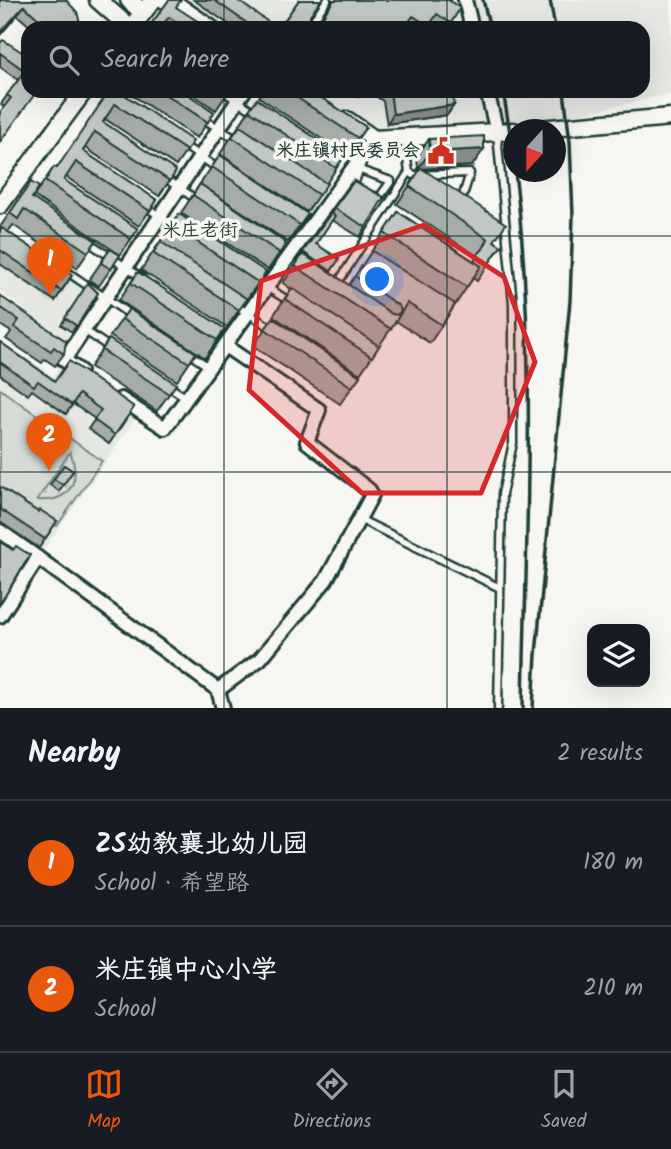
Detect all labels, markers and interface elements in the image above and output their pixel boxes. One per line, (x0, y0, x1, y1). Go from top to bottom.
search box (21, 21, 650, 98)
text: Search here (101, 39, 229, 81)
icon: search (45, 41, 83, 79)
north arrow (503, 119, 566, 182)
public building icon: 米庄镇村民委员会 (426, 136, 456, 166)
place label: 米庄镇村民委员会 (276, 137, 420, 166)
district label: 米庄老街 (162, 216, 238, 246)
pin: 1 (27, 237, 73, 295)
your location (360, 262, 394, 296)
pin: 2 (26, 413, 72, 471)
map controls (587, 624, 650, 687)
button: layers (587, 624, 650, 687)
text: Nearby (28, 730, 120, 778)
text: 2 results (557, 736, 643, 772)
text: ZS幼教襄北幼儿园 (95, 824, 308, 866)
text: 1 (48, 845, 54, 881)
text: 180 m (583, 845, 643, 881)
text: School · 希望路 (95, 866, 249, 902)
text: 米庄镇中心小学 (95, 950, 277, 992)
text: 2 (44, 971, 58, 1007)
text: 210 m (583, 971, 643, 1007)
text: School (95, 992, 156, 1028)
tab: Map (85, 1065, 123, 1137)
tab: Directions (293, 1065, 371, 1137)
tab: Saved (541, 1065, 586, 1137)

